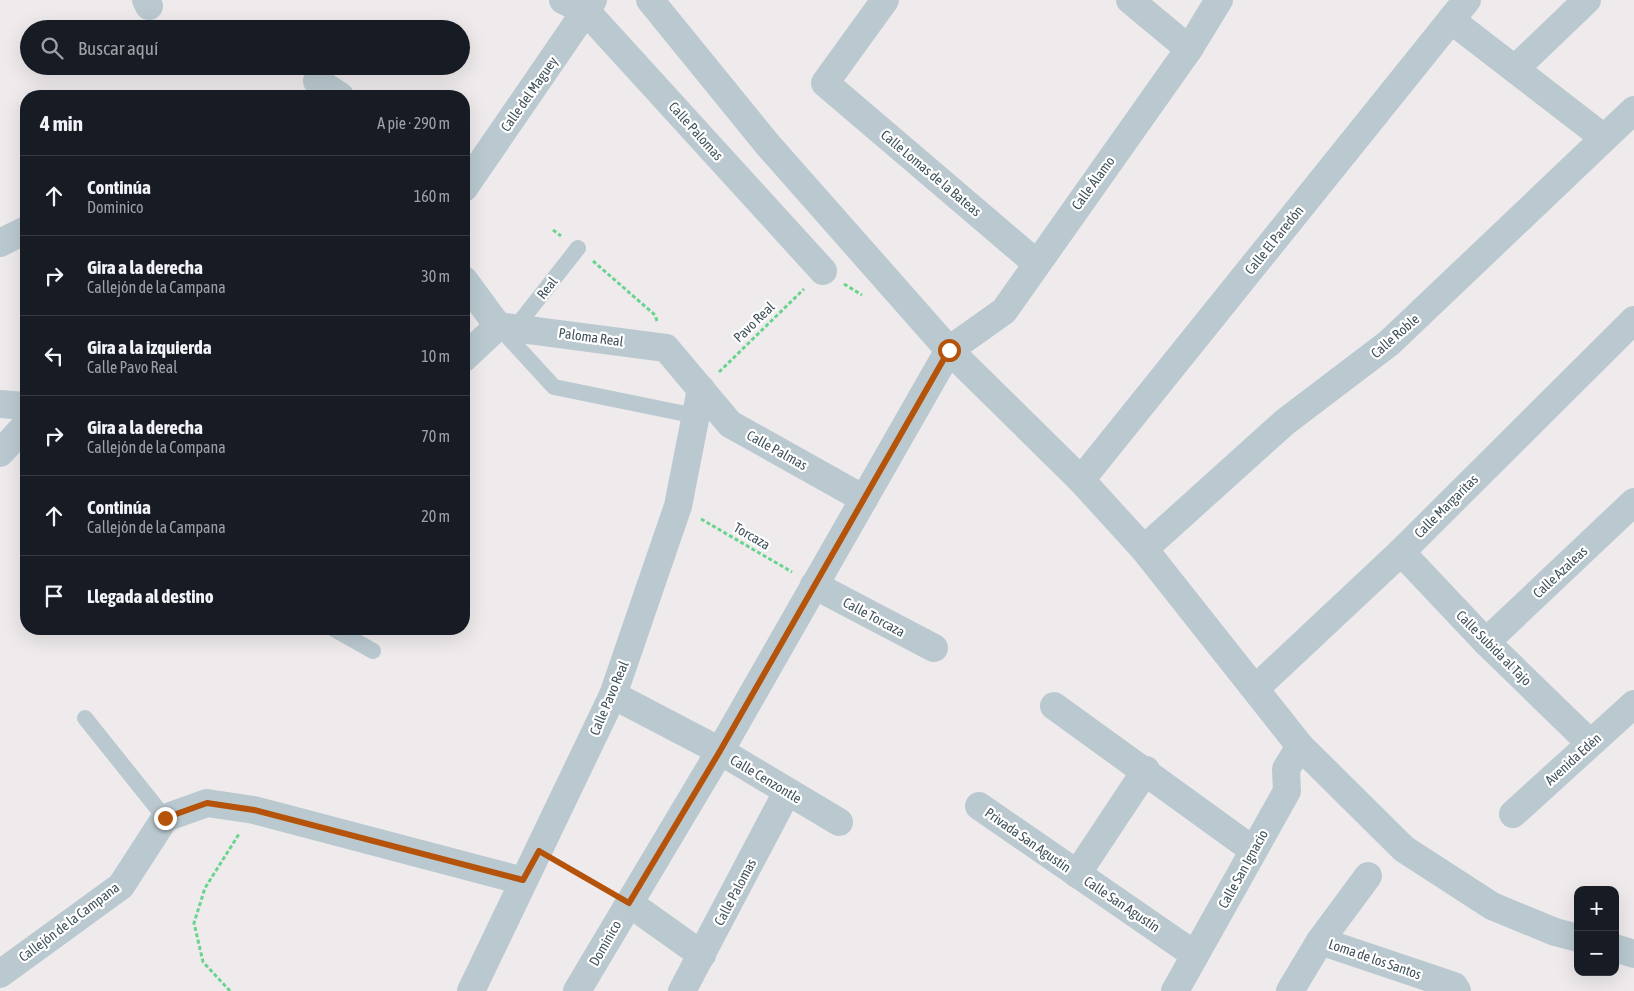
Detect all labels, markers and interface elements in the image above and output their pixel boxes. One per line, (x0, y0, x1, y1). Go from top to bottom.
search box (20, 20, 470, 75)
icon: search (38, 34, 66, 62)
text: Buscar aquí (78, 37, 158, 59)
street label: Calle del Maguey (497, 53, 561, 134)
street label: Calle Palomas (666, 98, 726, 164)
text: 4 min (40, 111, 83, 135)
text: A pie · 290 m (377, 114, 450, 132)
street label: Calle Lomas de la Bateas (878, 126, 984, 220)
street label: Calle Álamo (1068, 153, 1118, 213)
text: Continúa (87, 176, 151, 198)
icon: ahead (40, 182, 68, 210)
text: 160 m (414, 187, 450, 205)
text: Dominico (87, 198, 144, 216)
street label: Calle El Paredón (1242, 203, 1306, 277)
text: Gira a la derecha (87, 256, 203, 278)
icon: right (40, 262, 68, 290)
text: 30 m (421, 267, 450, 285)
street label: Real (533, 274, 561, 302)
text: Callejón de la Campana (87, 278, 226, 296)
street label: Pavo Real (730, 298, 778, 345)
street label: Calle Roble (1368, 311, 1422, 361)
street label: Paloma Real (558, 325, 625, 350)
text: Gira a la izquierda (87, 336, 212, 358)
route start (938, 339, 961, 362)
icon: left (40, 342, 68, 370)
text: 10 m (421, 347, 450, 365)
text: Calle Pavo Real (87, 358, 177, 376)
text: Gira a la derecha (87, 416, 203, 438)
icon: right (40, 422, 68, 450)
text: 70 m (421, 427, 450, 445)
street label: Calle Palmas (744, 427, 810, 473)
text: Callejón de la Compana (87, 438, 226, 456)
street label: Calle Margaritas (1411, 471, 1481, 541)
text: Continúa (87, 496, 151, 518)
icon: ahead (40, 502, 68, 530)
text: 20 m (421, 507, 450, 525)
text: Callejón de la Campana (87, 518, 226, 536)
street label: Torcaza (731, 519, 773, 553)
street label: Calle Azaleas (1530, 543, 1590, 601)
icon: arrive (40, 582, 68, 610)
text: Llegada al destino (87, 585, 214, 607)
street label: Calle Torcaza (840, 594, 908, 640)
street label: Calle Subida al Tajo (1453, 607, 1535, 689)
street label: Calle Pavo Real (586, 658, 632, 738)
street label: Avenida Edén (1542, 730, 1604, 788)
street label: Calle Cenzontle (728, 752, 804, 806)
street label: Privada San Agustín (982, 804, 1074, 876)
route end (154, 807, 177, 830)
street label: Calle San Ignacio (1215, 827, 1271, 911)
street label: Calle Palomas (711, 856, 759, 928)
street label: Calle San Agustín (1081, 873, 1163, 935)
street label: Callejón de la Campana (16, 879, 122, 965)
map controls (1574, 886, 1619, 976)
button: + (1574, 886, 1619, 931)
street label: Dominico (586, 918, 624, 968)
button: − (1574, 931, 1619, 976)
street label: Loma de los Santos (1327, 936, 1424, 982)

